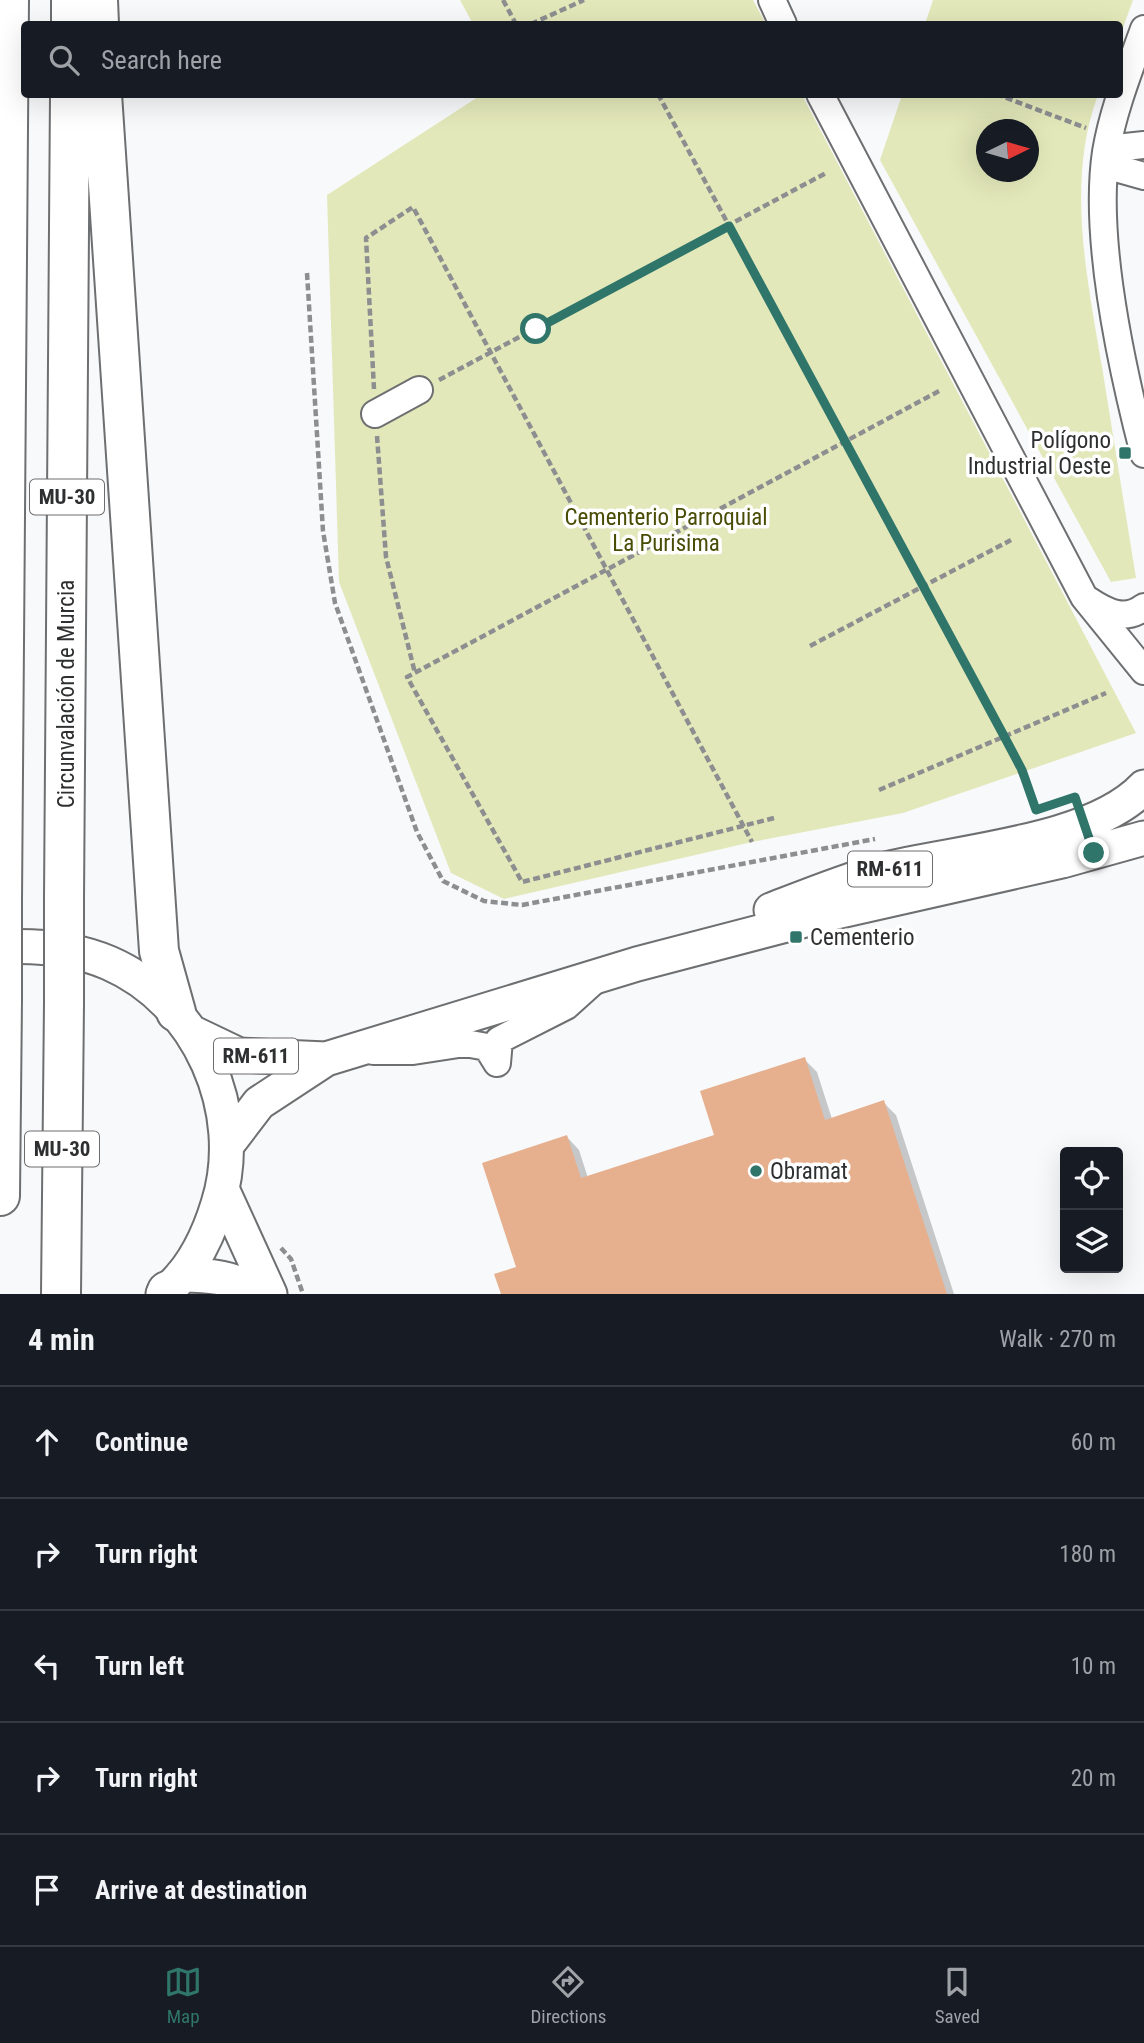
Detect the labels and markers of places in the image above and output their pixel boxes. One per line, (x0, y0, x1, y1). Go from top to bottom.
place label: Polígono Industrial Oeste (968, 427, 1111, 480)
marker: Polígono Industrial Oeste (1117, 445, 1133, 461)
place label: Cementerio (810, 924, 914, 951)
marker: Cementerio (788, 929, 804, 945)
place label: Obramat (770, 1158, 848, 1185)
marker: Obramat (748, 1163, 764, 1179)

